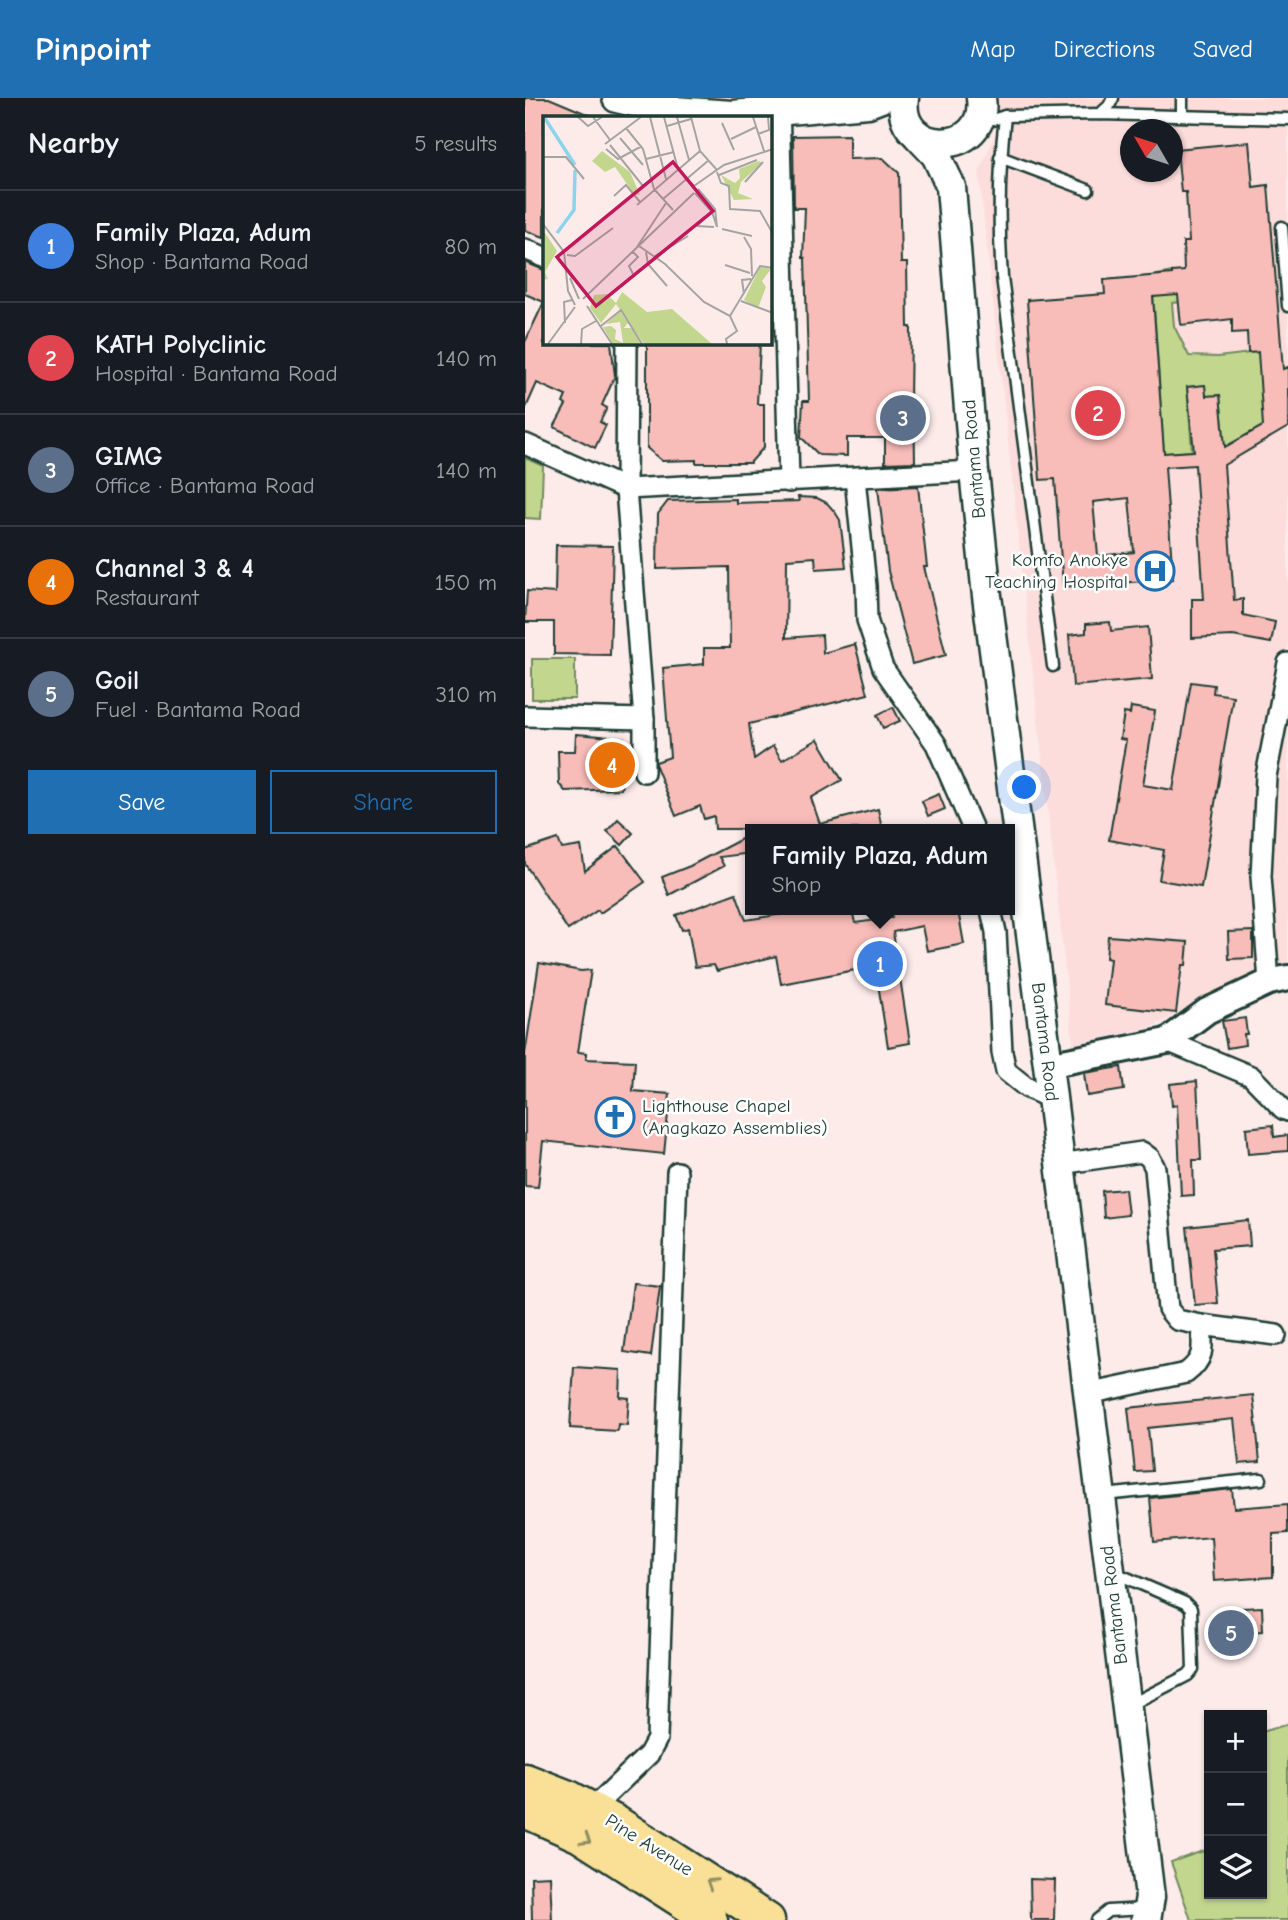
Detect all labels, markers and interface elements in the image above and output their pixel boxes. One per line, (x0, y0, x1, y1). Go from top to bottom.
text: Pinpoint (35, 30, 150, 68)
text: Map (970, 35, 1016, 63)
text: Directions (1054, 35, 1155, 63)
text: Saved (1193, 35, 1253, 63)
inset map (543, 116, 772, 345)
north arrow (1120, 119, 1183, 182)
text: Nearby (28, 126, 119, 161)
text: 5 results (414, 130, 497, 157)
text: Family Plaza, Adum (95, 218, 312, 248)
text: 1 (46, 233, 56, 260)
text: 80 m (444, 233, 497, 260)
text: Shop · Bantama Road (95, 248, 309, 275)
text: KATH Polyclinic (95, 330, 266, 360)
text: 2 (45, 345, 57, 372)
text: 140 m (436, 345, 497, 372)
text: Hospital · Bantama Road (95, 360, 338, 387)
pin: 2 (1075, 387, 1121, 439)
pin: 3 (880, 392, 926, 444)
street label: Bantama Road (958, 398, 990, 520)
text: GIMG (95, 442, 163, 472)
text: 3 (45, 457, 57, 484)
text: 140 m (436, 457, 497, 484)
text: Office · Bantama Road (95, 472, 315, 499)
place label: Komfo Anokye Teaching Hospital (985, 549, 1128, 593)
hospital icon: Komfo Anokye Teaching Hospital (1134, 550, 1176, 592)
text: Channel 3 & 4 (95, 554, 254, 584)
text: 4 (46, 569, 56, 596)
text: 150 m (435, 569, 497, 596)
text: Restaurant (95, 584, 199, 611)
text: Goil (95, 666, 139, 696)
text: 5 (45, 681, 57, 708)
text: 310 m (436, 681, 497, 708)
text: Fuel · Bantama Road (95, 696, 301, 723)
pin: 4 (589, 739, 635, 791)
button: Save (28, 770, 256, 834)
button: Share (270, 770, 497, 834)
your location (1007, 770, 1041, 804)
popup (745, 824, 1015, 915)
text: Family Plaza, Adum (772, 841, 988, 871)
text: Shop (772, 871, 821, 898)
pin: 1 (857, 938, 903, 990)
street label: Bantama Road (1027, 981, 1063, 1103)
place label: Lighthouse Chapel (Anagkazo Assemblies) (642, 1095, 827, 1139)
church icon: Lighthouse Chapel (Anagkazo Assemblies) (594, 1096, 636, 1138)
street label: Bantama Road (1096, 1544, 1132, 1666)
pin: 5 (1208, 1607, 1254, 1659)
map controls (1204, 1710, 1267, 1899)
button: + (1204, 1710, 1267, 1773)
button: − (1204, 1773, 1267, 1836)
street label: Pine Avenue (601, 1809, 697, 1881)
one-way arrow (579, 1832, 592, 1845)
button: layers (1204, 1836, 1267, 1899)
one-way arrow (706, 1878, 719, 1891)

